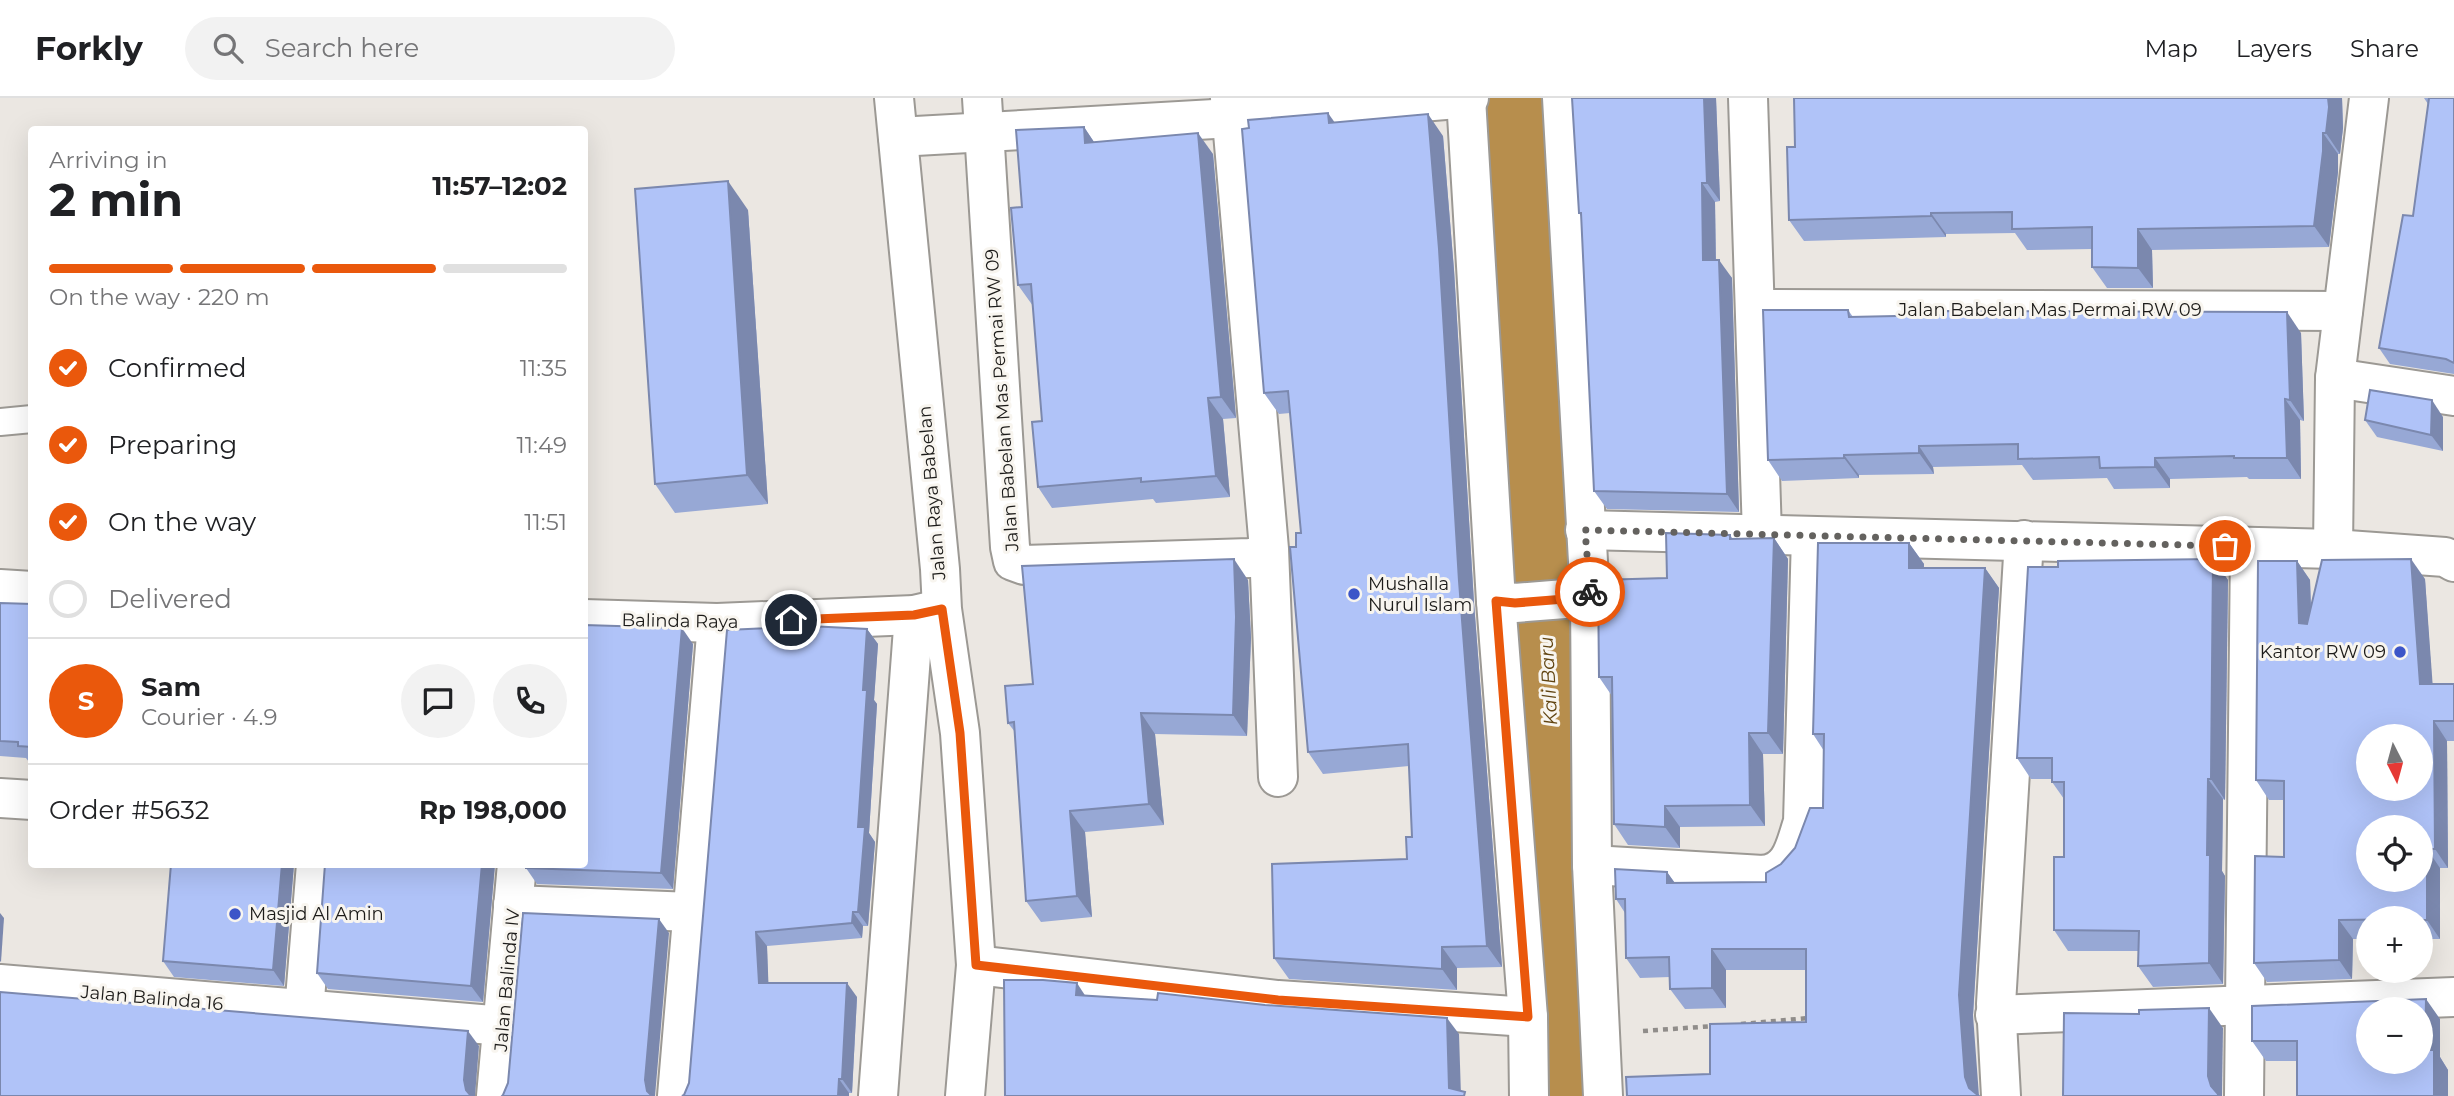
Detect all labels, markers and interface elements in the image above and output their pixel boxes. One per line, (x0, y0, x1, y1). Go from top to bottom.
search box (185, 17, 675, 80)
text: Forkly (35, 28, 143, 68)
icon: search (209, 29, 247, 67)
text: Search here (265, 32, 419, 64)
text: Map (2144, 34, 2198, 63)
text: Layers (2236, 34, 2312, 63)
text: Share (2350, 34, 2419, 63)
text: Arriving in (49, 146, 168, 174)
text: 11:57–12:02 (432, 170, 567, 202)
text: 2 min (49, 171, 183, 228)
street label: Jalan Babelan Mas Permai RW 09 (980, 248, 1024, 553)
text: On the way · 220 m (49, 283, 270, 311)
street label: Jalan Babelan Mas Permai RW 09 (1897, 299, 2202, 321)
icon: check (49, 349, 87, 387)
text: Confirmed (108, 352, 247, 384)
text: 11:35 (520, 354, 567, 382)
street label: Jalan Raya Babelan (913, 405, 951, 582)
icon: check (49, 426, 87, 464)
text: Preparing (108, 429, 237, 461)
text: 11:49 (516, 431, 567, 459)
icon: check (49, 503, 87, 541)
text: On the way (108, 506, 256, 538)
text: 11:51 (524, 508, 567, 536)
pin (2195, 516, 2255, 576)
icon: bag (2206, 527, 2244, 565)
courier (1555, 557, 1625, 627)
place label: Mushalla Nurul Islam (1368, 573, 1472, 616)
icon: bike (1571, 573, 1609, 611)
text: Delivered (108, 583, 232, 615)
marker: Mushalla Nurul Islam (1346, 586, 1362, 602)
pin (761, 590, 821, 650)
icon: home (772, 601, 810, 639)
street label: Balinda Raya (621, 609, 739, 633)
water label: Kali Baru (1535, 636, 1562, 726)
place label: Kantor RW 09 (2260, 641, 2386, 663)
marker: Kantor RW 09 (2392, 644, 2408, 660)
button: chat (401, 664, 475, 738)
button: phone (493, 664, 567, 738)
text: Sam (141, 671, 201, 703)
text: S (78, 685, 94, 717)
text: Courier · 4.9 (141, 703, 277, 731)
north arrow (2356, 724, 2432, 802)
map controls (2356, 724, 2433, 1074)
text: Order #5632 (49, 794, 209, 826)
text: Rp 198,000 (419, 794, 567, 826)
button: locate (2356, 815, 2433, 892)
place label: Masjid Al Amin (249, 903, 384, 925)
marker: Masjid Al Amin (227, 906, 243, 922)
button: + (2356, 906, 2433, 983)
street label: Jalan Balinda IV (490, 907, 524, 1053)
street label: Jalan Balinda 16 (79, 981, 224, 1015)
button: − (2356, 997, 2433, 1074)

